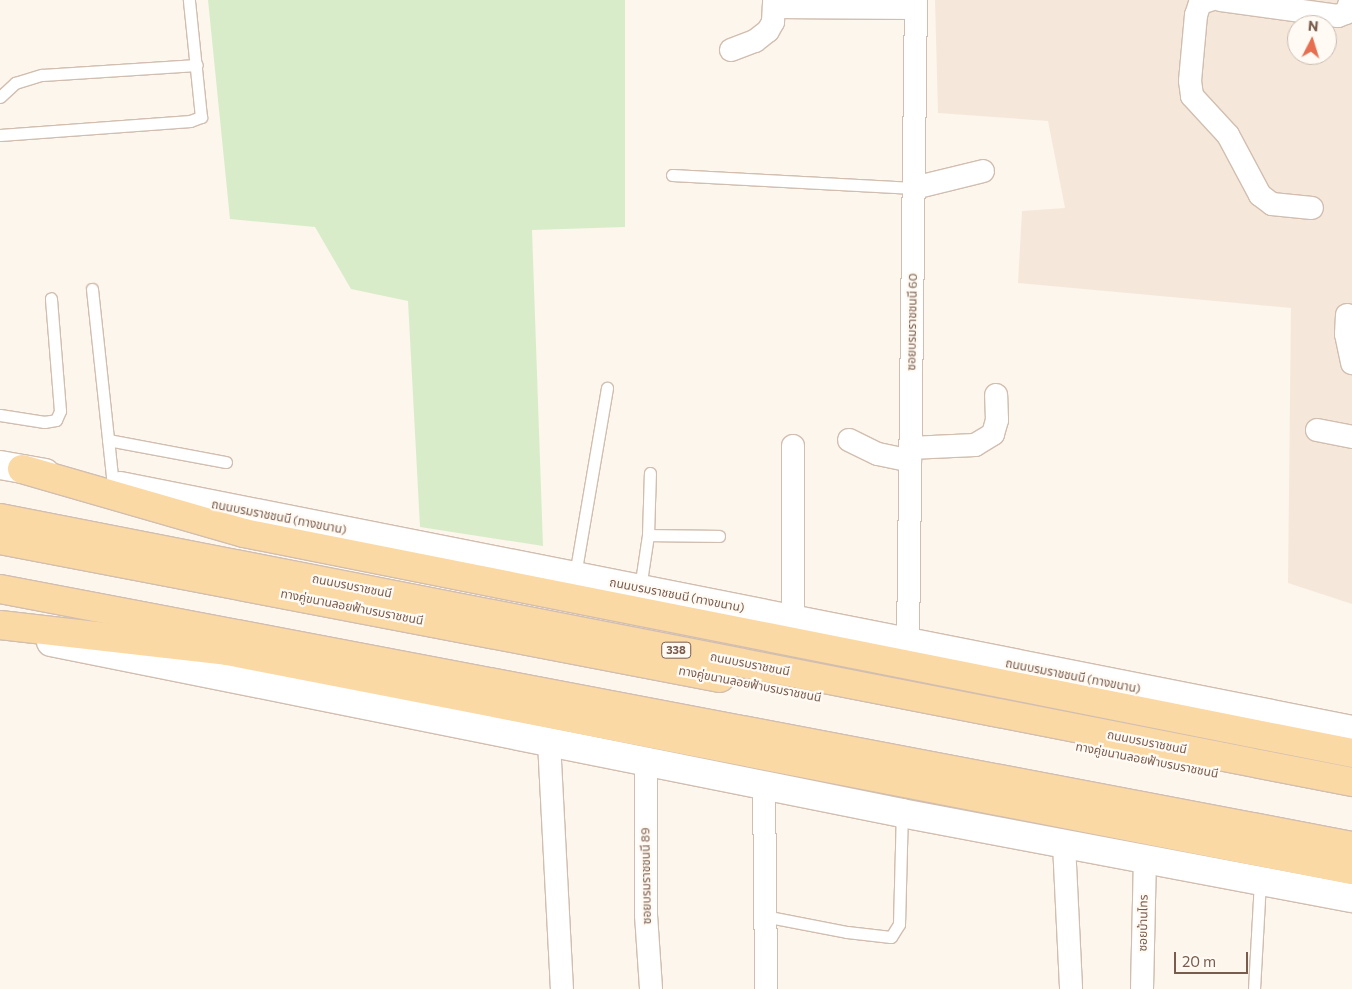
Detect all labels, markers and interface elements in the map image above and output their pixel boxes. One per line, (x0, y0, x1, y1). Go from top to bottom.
north arrow (1287, 15, 1337, 65)
text: N (1307, 17, 1319, 34)
street label: ซอยบรมราชชนนี 60 (904, 273, 920, 371)
street label: ถนนบรมราชชนนี (ทางขนาน) (210, 497, 348, 537)
street label: ถนนบรมราชชนนี (311, 571, 393, 601)
street label: ถนนบรมราชชนนี (ทางขนาน) (608, 575, 746, 615)
street label: ทางคู่ขนานลอยฟ้าบรมราชชนนี (279, 586, 425, 628)
road number: 338 (661, 642, 691, 658)
street label: ถนนบรมราชชนนี (709, 649, 791, 679)
street label: ถนนบรมราชชนนี (ทางขนาน) (1004, 656, 1142, 696)
street label: ทางคู่ขนานลอยฟ้าบรมราชชนนี (677, 663, 823, 705)
street label: ถนนบรมราชชนนี (1106, 727, 1188, 757)
street label: ทางคู่ขนานลอยฟ้าบรมราชชนนี (1074, 739, 1220, 781)
street label: ซอยบรมราชชนนี 89 (638, 828, 654, 924)
street label: ซอยบ้านไทร (1135, 894, 1151, 952)
scale bar (1177, 942, 1251, 974)
text: 20 m (1182, 952, 1216, 970)

